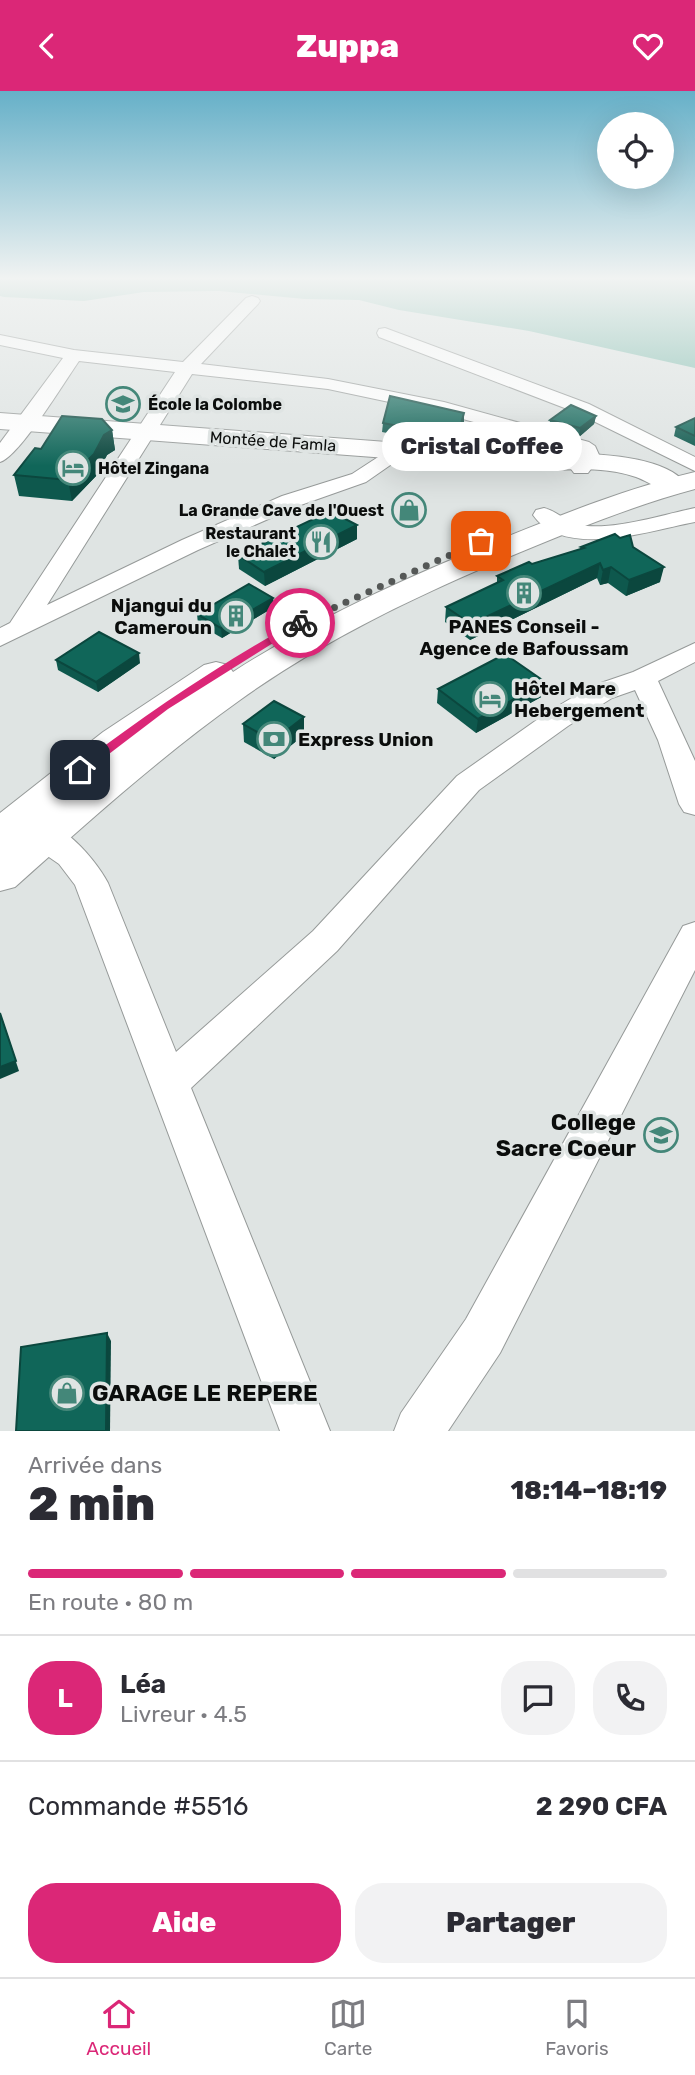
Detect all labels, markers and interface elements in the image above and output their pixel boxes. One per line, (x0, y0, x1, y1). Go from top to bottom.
icon: back (28, 27, 66, 65)
text: Zuppa (296, 27, 399, 65)
icon: heart (629, 27, 667, 65)
map controls (597, 112, 674, 189)
button: locate (597, 112, 674, 189)
school or university icon: École la Colombe (104, 385, 142, 423)
place label: École la Colombe (148, 394, 282, 414)
callout: Cristal Coffee (381, 422, 581, 471)
street label: Montée de Famla (209, 428, 337, 455)
text: Cristal Coffee (400, 432, 564, 460)
hotel icon: Hôtel Zingana (54, 449, 92, 487)
place label: Hôtel Zingana (98, 459, 209, 478)
shop icon: La Grande Cave de l'Ouest (390, 491, 428, 529)
place label: La Grande Cave de l'Ouest (179, 501, 385, 520)
pin (451, 511, 511, 571)
icon: bag (462, 522, 500, 560)
restaurant icon: Restaurant le Chalet (302, 523, 340, 561)
place label: Restaurant le Chalet (205, 524, 297, 561)
building icon: PANES Conseil - Agence de Bafoussam (505, 574, 543, 612)
courier (265, 588, 335, 658)
place label: Njangui du Cameroun (111, 594, 212, 639)
building icon: Njangui du Cameroun (217, 597, 255, 635)
icon: bike (281, 604, 319, 642)
place label: PANES Conseil - Agence de Bafoussam (419, 615, 629, 660)
place label: Hôtel Mare Hebergement (514, 677, 644, 722)
hotel icon: Hôtel Mare Hebergement (471, 680, 509, 718)
bank icon: Express Union (255, 720, 293, 758)
place label: Express Union (298, 728, 433, 751)
pin (50, 740, 110, 800)
icon: home (61, 751, 99, 789)
place label: College Sacre Coeur (496, 1108, 637, 1162)
school or university icon: College Sacre Coeur (642, 1116, 680, 1154)
shop icon: GARAGE LE REPERE (48, 1374, 86, 1412)
place label: GARAGE LE REPERE (92, 1379, 318, 1407)
text: Arrivée dans (28, 1451, 162, 1479)
text: 18:14–18:19 (510, 1475, 667, 1506)
text: 2 min (28, 1477, 155, 1532)
text: En route · 80 m (28, 1588, 193, 1616)
button: chat (501, 1661, 575, 1735)
button: phone (593, 1661, 667, 1735)
text: Léa (120, 1669, 166, 1700)
text: L (57, 1683, 73, 1714)
text: Livreur · 4.5 (120, 1700, 247, 1728)
text: Commande #5516 (28, 1791, 248, 1822)
text: 2 290 CFA (536, 1791, 667, 1822)
button: Aide (28, 1883, 341, 1963)
button: Partager (355, 1883, 667, 1963)
tab: Accueil (86, 1995, 151, 2060)
tab: Carte (324, 1995, 372, 2060)
tab: Favoris (545, 1995, 609, 2060)

